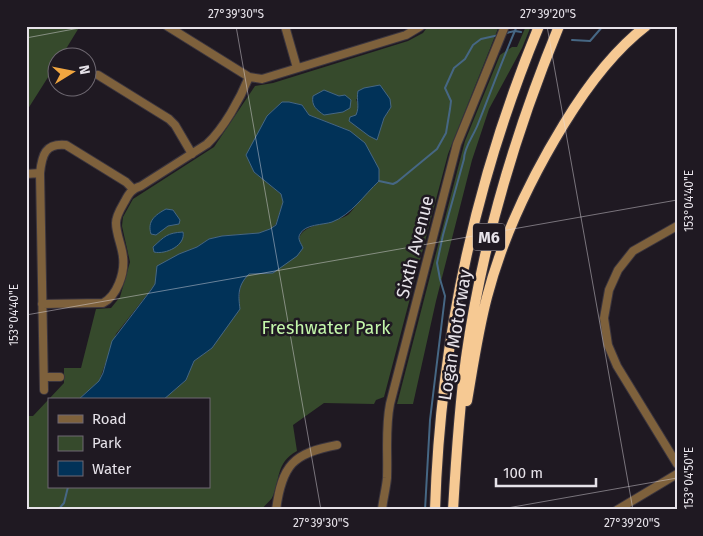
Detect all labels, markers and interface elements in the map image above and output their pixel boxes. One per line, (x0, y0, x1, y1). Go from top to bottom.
text: 27°39'30"S (208, 7, 265, 21)
text: 27°39'20"S (520, 7, 577, 21)
north arrow (48, 48, 98, 98)
text: N (75, 64, 93, 76)
text: 153°04'40"E (682, 170, 696, 232)
street label: Sixth Avenue (392, 193, 438, 301)
road number: M6 (473, 223, 505, 250)
street label: Logan Motorway (434, 268, 476, 402)
text: 153°04'40"E (7, 284, 21, 346)
park label: Freshwater Park (261, 317, 391, 339)
legend (48, 398, 210, 488)
text: Road (92, 410, 127, 428)
text: Park (92, 434, 122, 452)
text: 153°04'50"E (682, 447, 696, 509)
scale bar (496, 456, 596, 488)
text: Water (92, 460, 131, 478)
text: 100 m (503, 464, 543, 482)
text: 27°39'30"S (293, 516, 350, 530)
text: 27°39'20"S (604, 516, 661, 530)

